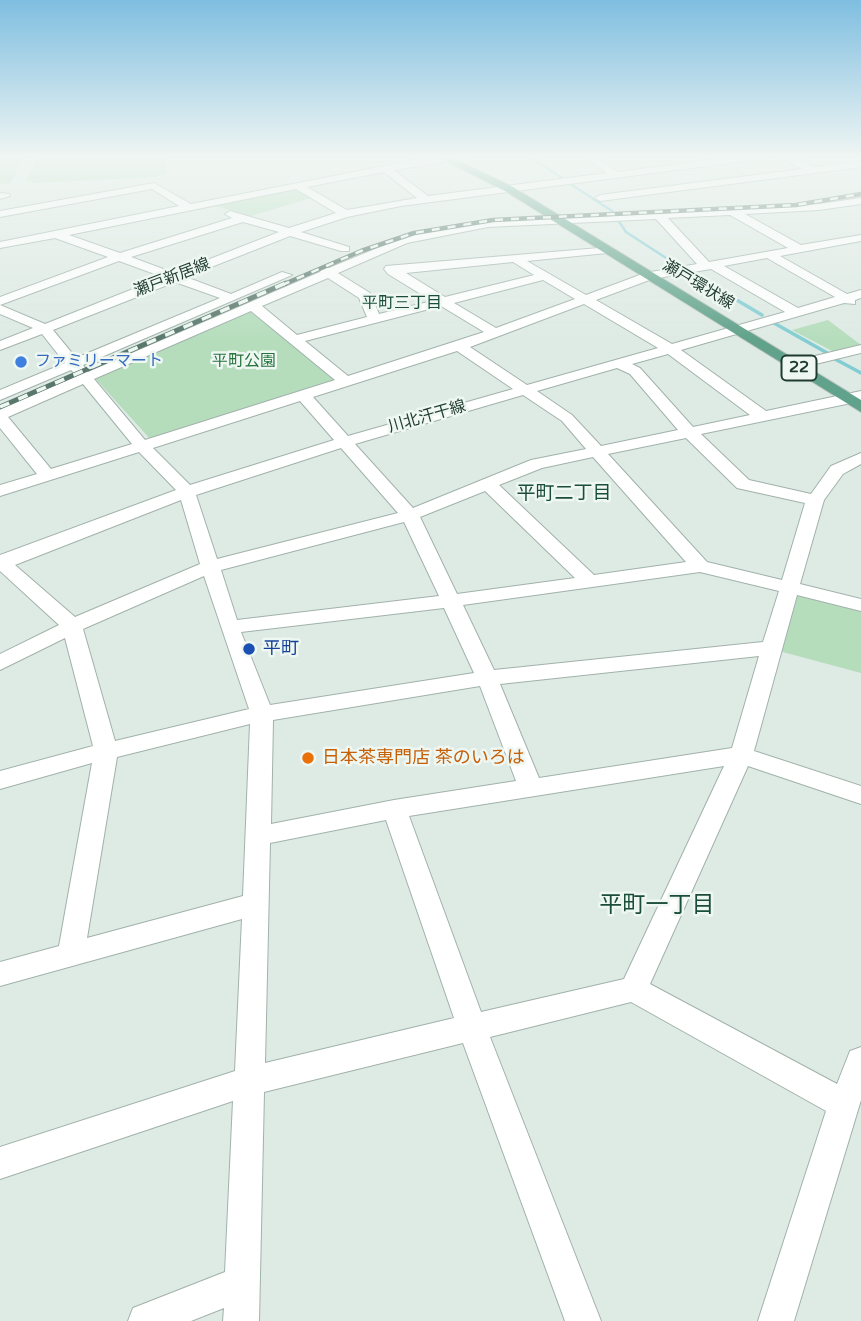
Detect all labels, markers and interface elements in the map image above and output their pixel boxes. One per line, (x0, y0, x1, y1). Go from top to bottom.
street label: 瀬戸新居線 (131, 255, 213, 301)
street label: 瀬戸環状線 (659, 256, 737, 314)
district label: 平町三丁目 (362, 294, 442, 314)
place label: ファミリーマート (35, 352, 163, 372)
park label: 平町公園 (212, 352, 276, 372)
marker: ファミリーマート (13, 354, 29, 370)
road number: 22 (782, 356, 816, 380)
street label: 川北汗干線 (386, 397, 468, 437)
district label: 平町二丁目 (517, 483, 611, 505)
place label: 平町 (263, 638, 299, 660)
marker: 平町 (241, 641, 257, 657)
place label: 日本茶専門店 茶のいろは (322, 747, 525, 769)
marker: 日本茶専門店 茶のいろは (300, 750, 316, 766)
district label: 平町一丁目 (600, 892, 714, 920)

